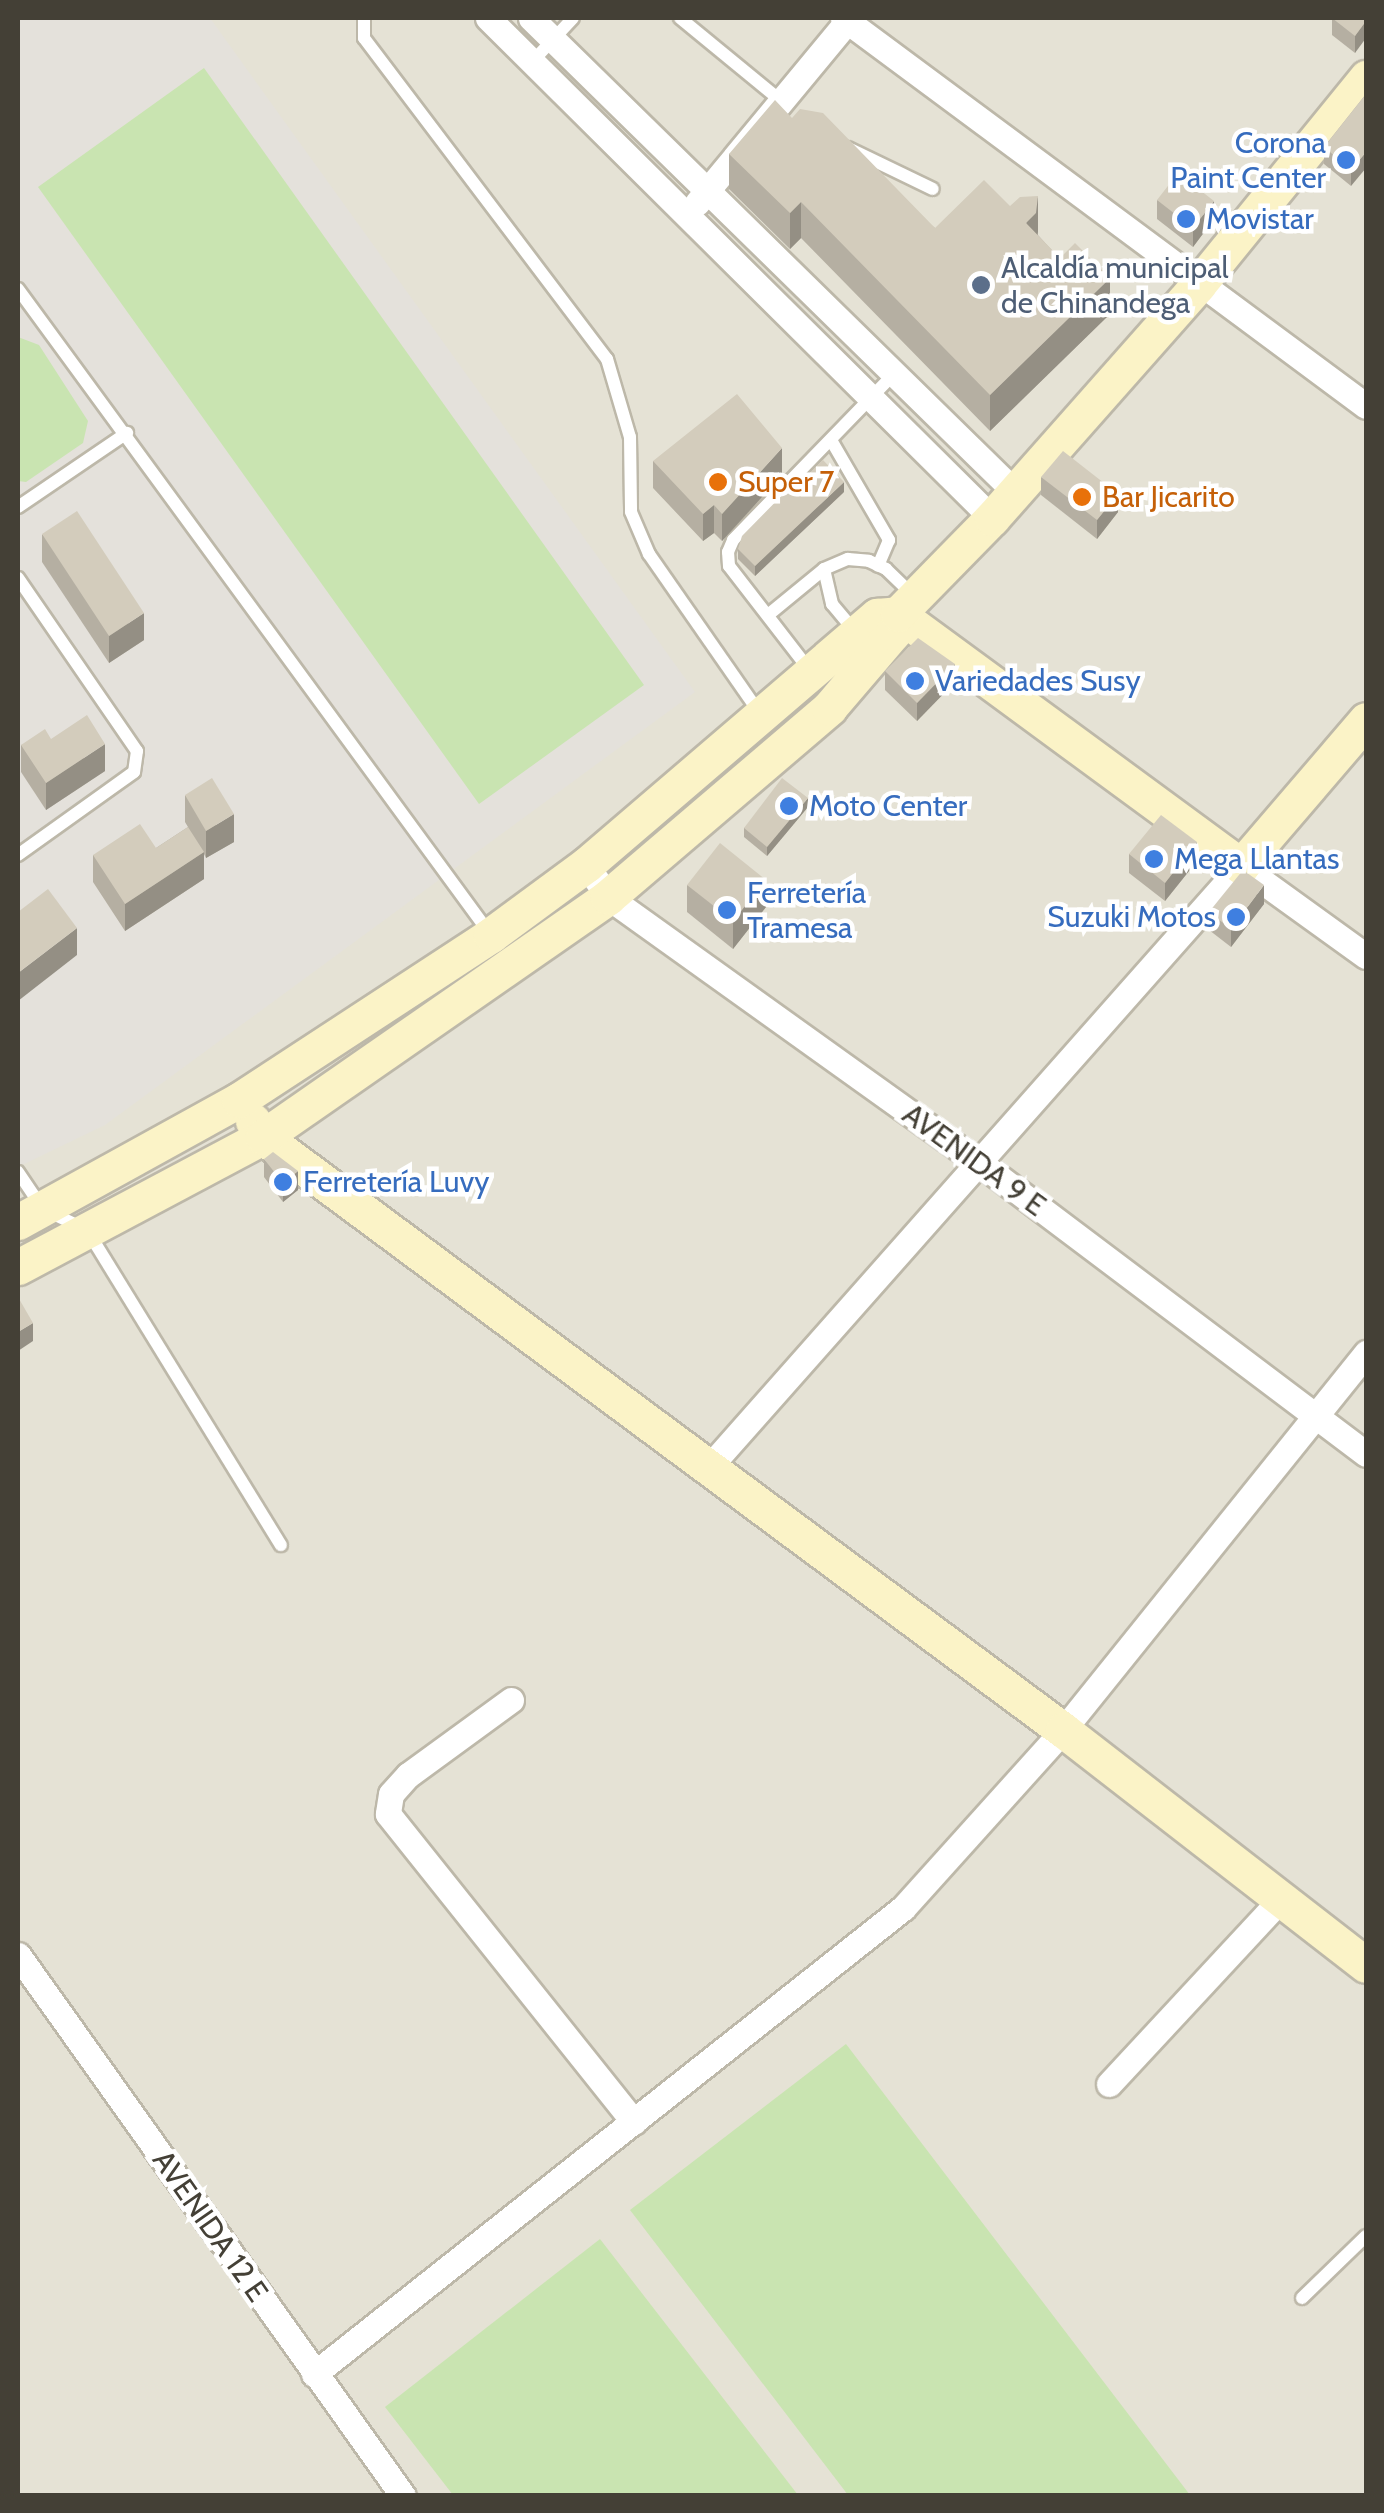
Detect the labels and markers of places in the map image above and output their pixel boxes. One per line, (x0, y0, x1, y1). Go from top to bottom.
place label: Corona Paint Center (1170, 125, 1326, 196)
marker: Corona Paint Center (1335, 149, 1357, 171)
place label: Movistar (1206, 201, 1314, 237)
marker: Movistar (1175, 208, 1197, 230)
place label: Alcaldía municipal de Chinandega (1001, 250, 1229, 320)
marker: Alcaldía municipal de Chinandega (970, 274, 992, 296)
place label: Super 7 (738, 464, 834, 500)
marker: Super 7 (707, 471, 729, 493)
place label: Bar Jicarito (1102, 479, 1235, 515)
marker: Bar Jicarito (1071, 486, 1093, 508)
place label: Variedades Susy (935, 663, 1141, 699)
marker: Variedades Susy (904, 670, 926, 692)
place label: Moto Center (809, 788, 967, 824)
marker: Moto Center (778, 795, 800, 817)
place label: Mega Llantas (1174, 841, 1339, 877)
marker: Mega Llantas (1143, 848, 1165, 870)
place label: Ferretería Tramesa (747, 875, 866, 946)
marker: Ferretería Tramesa (716, 899, 738, 921)
place label: Suzuki Motos (1047, 899, 1216, 935)
marker: Suzuki Motos (1225, 906, 1247, 928)
place label: Ferretería Luvy (303, 1164, 489, 1200)
marker: Ferretería Luvy (272, 1171, 294, 1193)

